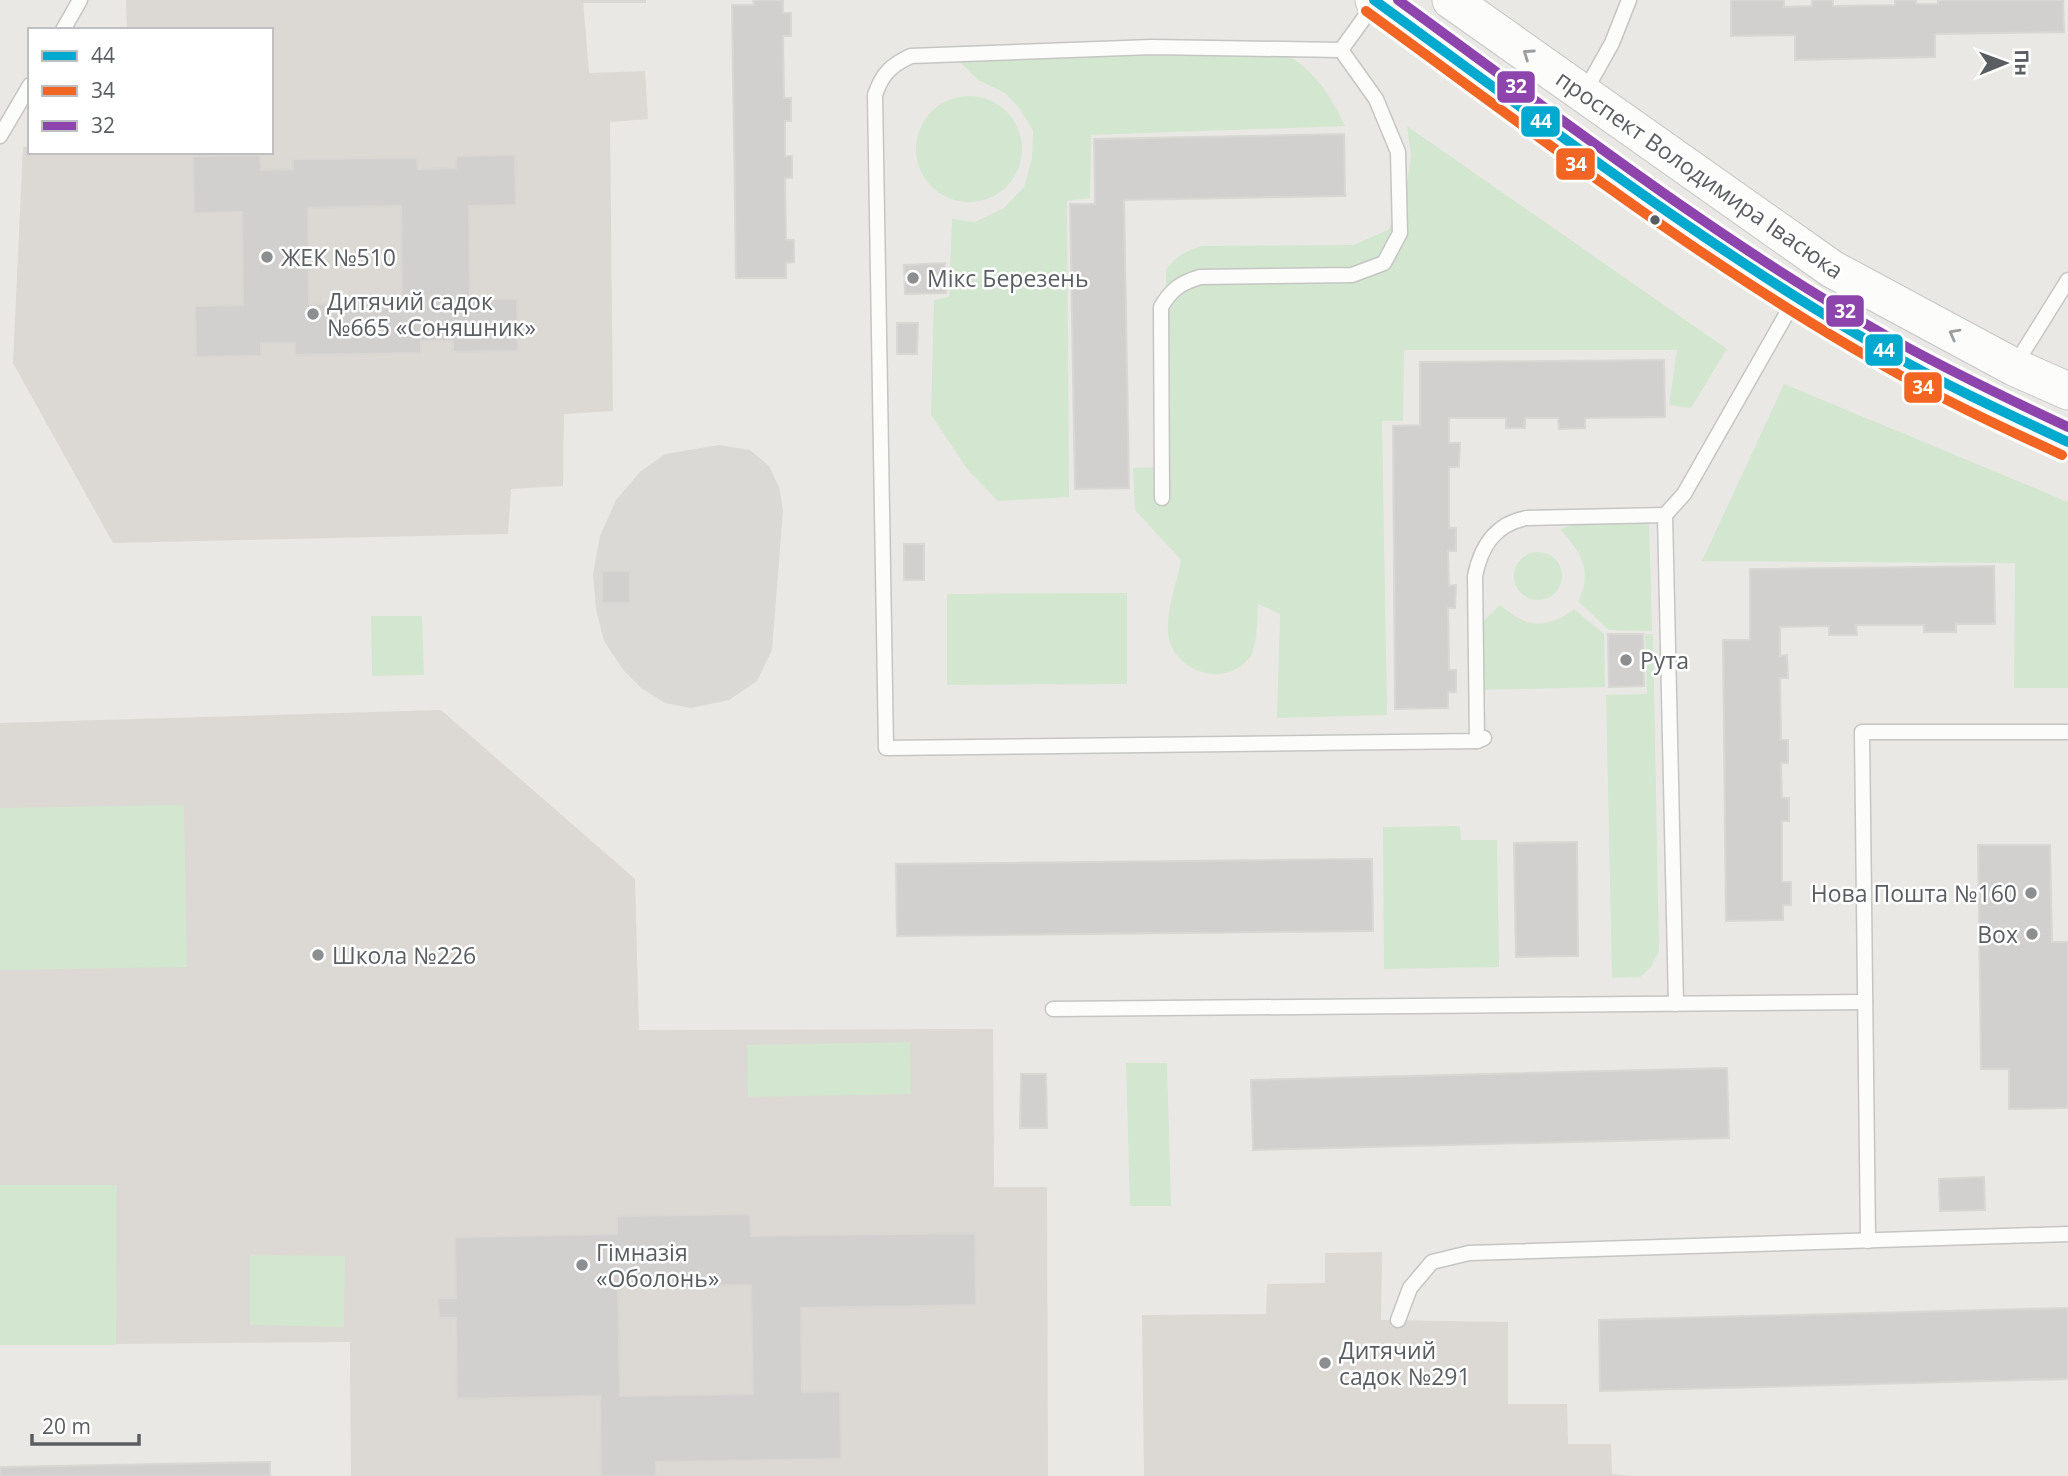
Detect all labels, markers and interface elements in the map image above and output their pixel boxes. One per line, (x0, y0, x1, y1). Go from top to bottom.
legend (28, 28, 273, 154)
north arrow (1970, 28, 2040, 98)
text: 44 (91, 41, 115, 69)
text: Пн (2009, 49, 2035, 76)
one-way arrow (1523, 50, 1536, 62)
street label: проспект Володимира Івасюка (1550, 62, 1850, 286)
line badge: 32 (1496, 70, 1536, 104)
text: 32 (1505, 73, 1527, 99)
text: 34 (91, 76, 115, 104)
line badge: 44 (1520, 105, 1561, 138)
text: 44 (1530, 108, 1552, 134)
text: 32 (91, 111, 115, 139)
line badge: 34 (1555, 147, 1596, 181)
text: 34 (1565, 151, 1587, 177)
unlabelled marker (1648, 213, 1662, 227)
place label: ЖЕК №510 (281, 241, 396, 273)
marker: ЖЕК №510 (259, 249, 275, 265)
place label: Мікс Березень (927, 262, 1089, 294)
marker: Мікс Березень (905, 270, 921, 286)
place label: Дитячий садок №665 «Соняшник» (327, 285, 536, 343)
line badge: 32 (1825, 294, 1865, 328)
text: 32 (1834, 298, 1856, 324)
marker: Дитячий садок №665 «Соняшник» (305, 306, 321, 322)
one-way arrow (1949, 329, 1961, 342)
line badge: 44 (1864, 333, 1904, 367)
text: 44 (1873, 337, 1895, 363)
line badge: 34 (1903, 371, 1943, 404)
text: 34 (1912, 374, 1934, 400)
place label: Рута (1640, 644, 1689, 676)
marker: Рута (1618, 652, 1634, 668)
place label: Нова Пошта №160 (1811, 877, 2017, 909)
marker: Нова Пошта №160 (2023, 885, 2039, 901)
place label: Box (1977, 918, 2018, 950)
marker: Box (2024, 926, 2040, 942)
place label: Школа №226 (332, 939, 476, 971)
marker: Школа №226 (310, 947, 326, 963)
place label: Гімназія «Оболонь» (596, 1236, 719, 1294)
marker: Гімназія «Оболонь» (574, 1257, 590, 1273)
place label: Дитячий садок №291 (1339, 1334, 1471, 1392)
marker: Дитячий садок №291 (1317, 1355, 1333, 1371)
scale bar (32, 1402, 138, 1446)
text: 20 m (42, 1412, 91, 1440)

